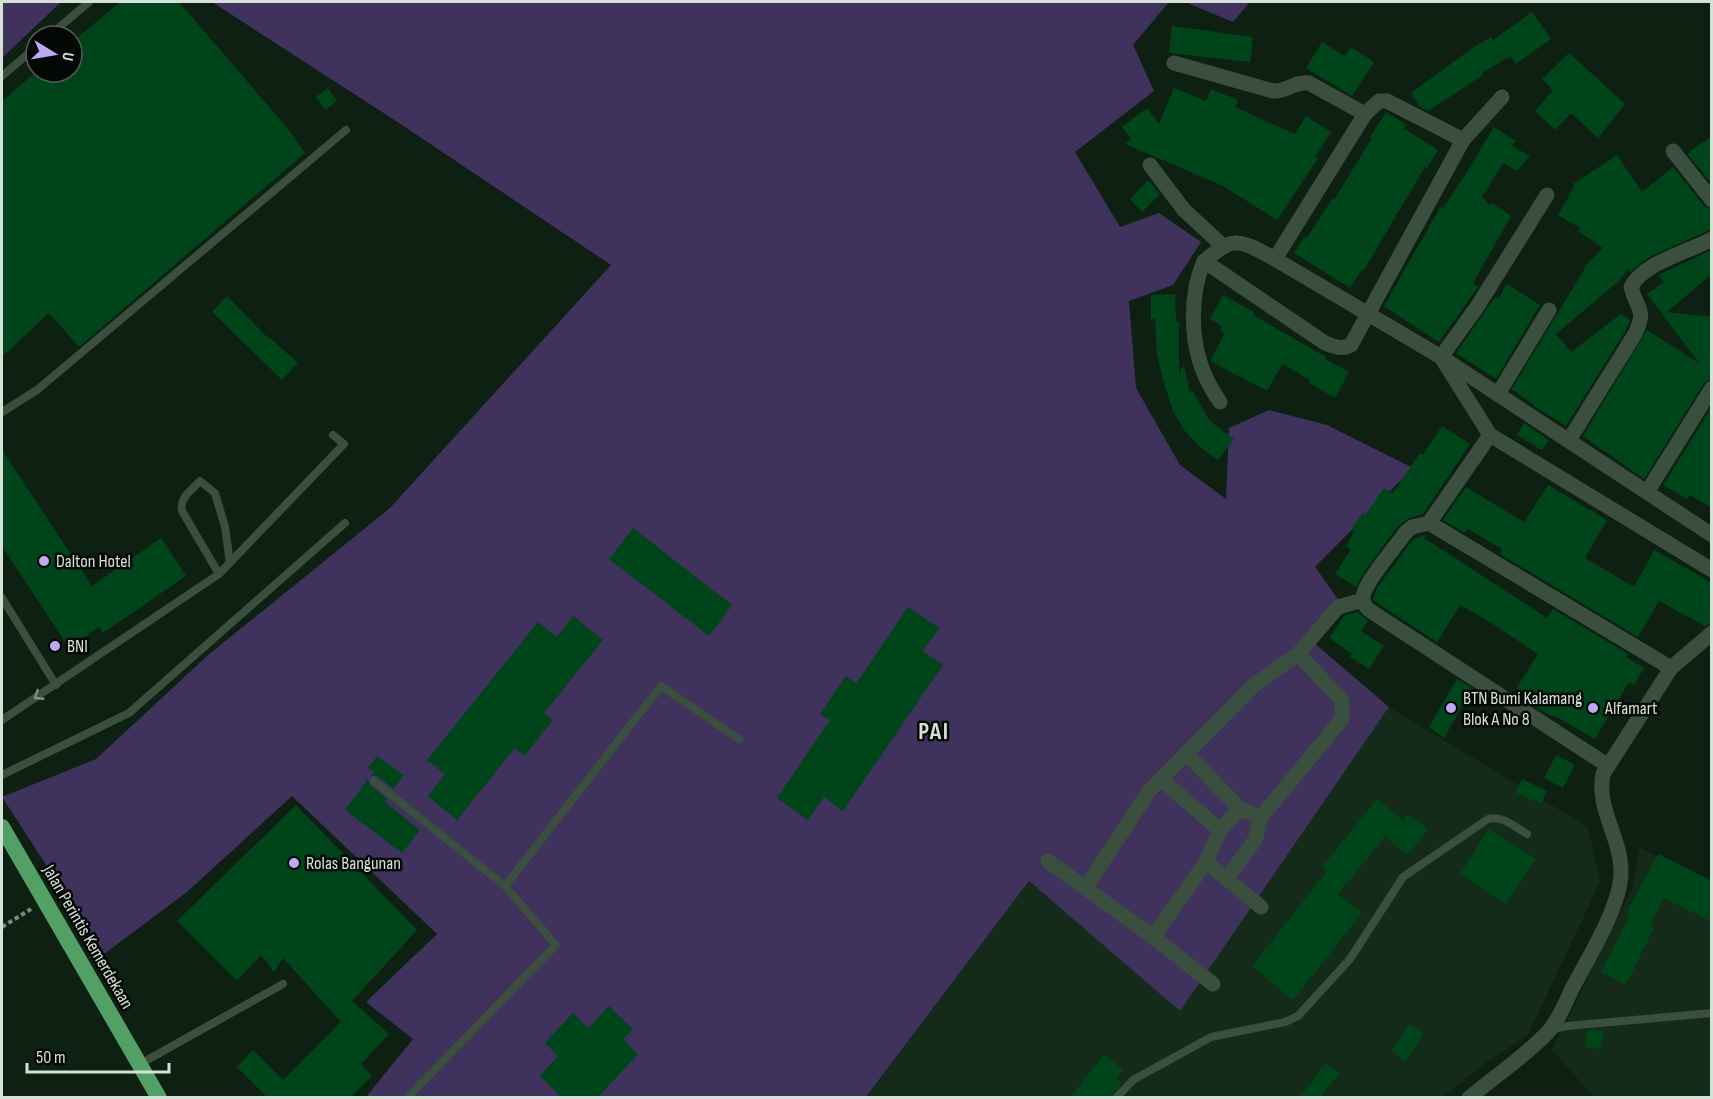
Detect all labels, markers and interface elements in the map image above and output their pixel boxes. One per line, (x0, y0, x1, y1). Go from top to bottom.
north arrow (24, 24, 84, 84)
text: U (57, 51, 77, 62)
place label: Dalton Hotel (56, 551, 131, 572)
marker: Dalton Hotel (37, 554, 51, 568)
place label: BNI (67, 636, 88, 657)
marker: BNI (48, 639, 62, 653)
place label: BTN Bumi Kalamang Blok A No 8 (1463, 688, 1582, 730)
one-way arrow (34, 689, 45, 700)
place label: Alfamart (1604, 698, 1658, 719)
marker: BTN Bumi Kalamang Blok A No 8 (1444, 701, 1458, 715)
marker: Alfamart (1586, 701, 1600, 715)
district label: PAI (918, 717, 950, 746)
place label: Rolas Bangunan (306, 853, 401, 874)
marker: Rolas Bangunan (287, 856, 301, 870)
street label: Jalan Perintis Kemerdekaan (38, 860, 138, 1013)
scale bar (27, 1036, 170, 1074)
text: 50 m (36, 1047, 66, 1068)

